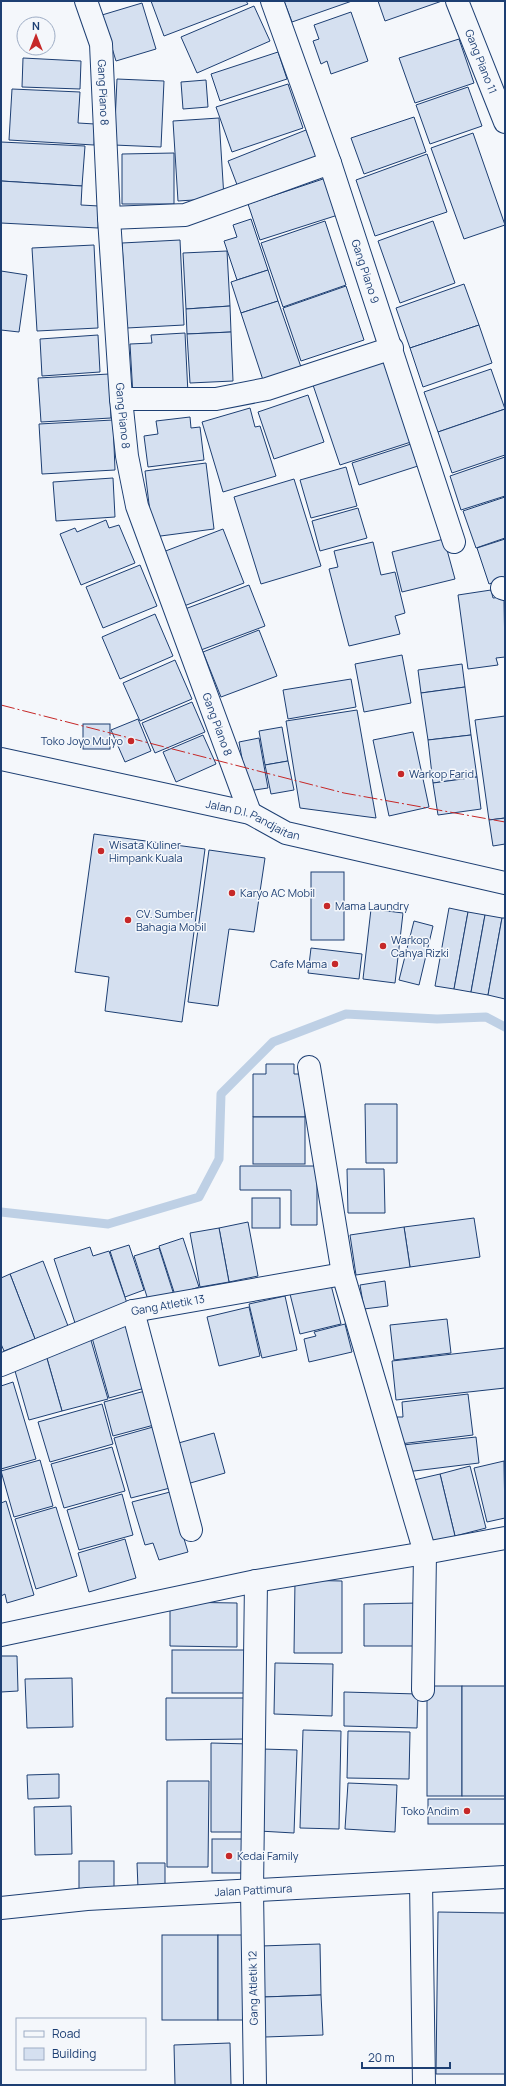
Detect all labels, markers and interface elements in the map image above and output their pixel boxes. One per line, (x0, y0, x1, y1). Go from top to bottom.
north arrow (16, 16, 56, 56)
text: N (32, 18, 40, 33)
street label: Gang Piano 11 (462, 27, 501, 96)
street label: Gang Piano 8 (95, 59, 113, 126)
street label: Gang Piano 9 (348, 237, 383, 305)
street label: Gang Piano 8 (113, 382, 134, 449)
street label: Gang Piano 8 (199, 690, 236, 758)
place label: Toko Joyo Mulyo (41, 733, 123, 748)
marker: Toko Joyo Mulyo (126, 736, 136, 746)
place label: Warkop Farid (409, 766, 474, 781)
marker: Warkop Farid (396, 769, 406, 779)
street label: Jalan D.I. Pandjaitan (205, 796, 301, 843)
place label: Wisata Kuliner Himpank Kuala (109, 837, 183, 865)
marker: Wisata Kuliner Himpank Kuala (96, 846, 106, 856)
place label: Karyo AC Mobil (240, 885, 315, 900)
marker: Karyo AC Mobil (227, 888, 237, 898)
place label: Mama Laundry (335, 898, 409, 913)
marker: Mama Laundry (322, 901, 332, 911)
place label: CV. Sumber Bahagia Mobil (136, 906, 206, 934)
marker: CV. Sumber Bahagia Mobil (123, 915, 133, 925)
place label: Warkop Cahya Rizki (391, 932, 449, 960)
marker: Warkop Cahya Rizki (378, 941, 388, 951)
place label: Cafe Mama (270, 956, 327, 971)
marker: Cafe Mama (330, 959, 340, 969)
street label: Gang Atletik 13 (130, 1291, 206, 1318)
place label: Toko Andim (401, 1803, 459, 1818)
marker: Toko Andim (462, 1806, 472, 1816)
place label: Kedai Family (237, 1848, 299, 1863)
marker: Kedai Family (224, 1851, 234, 1861)
street label: Jalan Pattimura (214, 1880, 292, 1899)
street label: Gang Atletik 12 (244, 1951, 261, 2025)
legend (16, 2018, 146, 2070)
text: Road (52, 2025, 80, 2042)
scale bar (362, 2044, 450, 2070)
text: Building (52, 2045, 96, 2062)
text: 20 m (368, 2049, 395, 2066)

